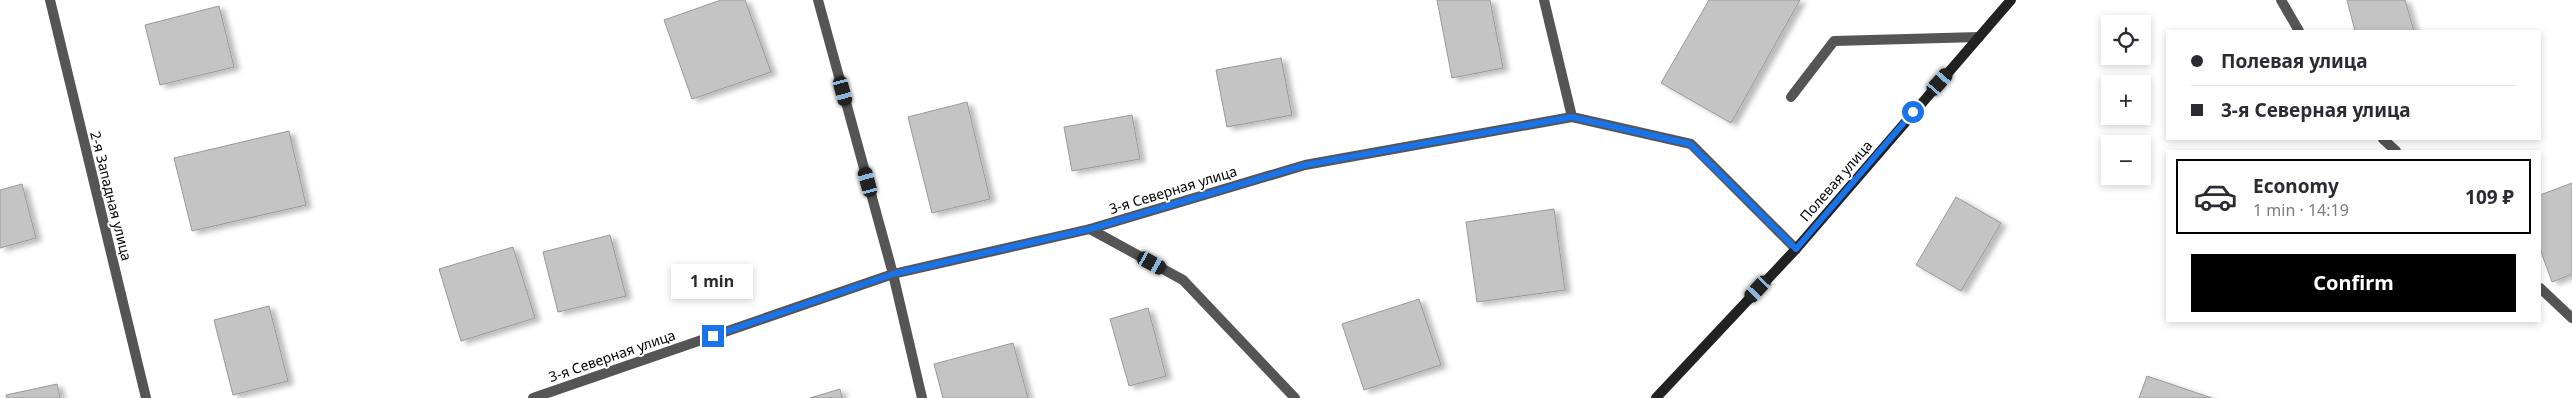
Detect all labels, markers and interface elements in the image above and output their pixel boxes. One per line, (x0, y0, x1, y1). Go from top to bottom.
map controls (2101, 15, 2151, 185)
button: locate (2101, 15, 2151, 65)
text: Полевая улица (2221, 48, 2368, 74)
car (1924, 66, 1955, 98)
car (831, 75, 854, 107)
button: + (2101, 75, 2151, 125)
text: 3-я Северная улица (2221, 97, 2411, 123)
route start (1902, 101, 1924, 123)
street label: 2-я Западная улица (86, 129, 137, 263)
button: − (2101, 135, 2151, 185)
street label: Полевая улица (1795, 136, 1876, 225)
street label: 3-я Северная улица (1107, 161, 1239, 218)
car (856, 166, 879, 198)
text: Economy (2253, 173, 2339, 199)
icon: car (2193, 174, 2238, 219)
text: 109 ₽ (2465, 184, 2514, 210)
text: 1 min · 14:19 (2253, 199, 2349, 221)
car (1135, 249, 1168, 277)
button: Confirm (2191, 254, 2516, 312)
callout: 1 min (672, 264, 754, 298)
text: 1 min (690, 270, 734, 292)
car (1742, 273, 1773, 305)
street label: 3-я Северная улица (546, 325, 678, 386)
route end (702, 325, 724, 347)

